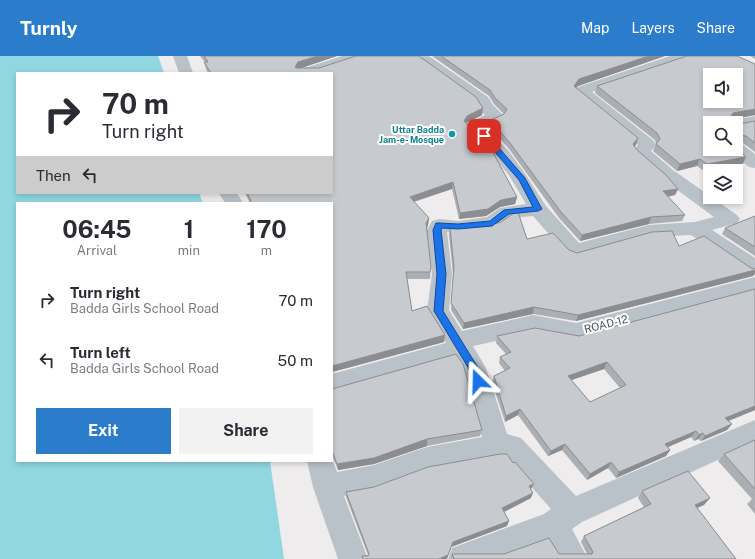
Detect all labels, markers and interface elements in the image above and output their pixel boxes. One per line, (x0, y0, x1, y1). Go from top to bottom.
text: Turnly (20, 17, 77, 39)
text: Map (581, 20, 609, 36)
text: Layers (631, 20, 675, 36)
text: Share (697, 20, 735, 36)
map controls (703, 68, 743, 204)
button: sound (703, 68, 743, 108)
text: 70 m (102, 87, 169, 120)
icon: right (36, 88, 88, 140)
button: search (703, 116, 743, 156)
pin (467, 119, 501, 153)
text: Turn right (102, 121, 184, 142)
place label: Uttar Badda Jam-e- Mosque (379, 124, 444, 145)
icon: arrive (473, 125, 495, 147)
marker: Uttar Badda Jam-e- Mosque (447, 129, 457, 139)
icon: left (79, 164, 101, 186)
button: layers (703, 164, 743, 204)
text: Then (36, 167, 71, 184)
text: 06:45 (62, 215, 132, 243)
text: 1 (184, 215, 194, 243)
text: 170 (246, 215, 287, 243)
text: Arrival (77, 243, 117, 258)
text: min (178, 243, 200, 258)
text: m (261, 243, 272, 258)
text: Turn right (70, 284, 140, 301)
icon: right (36, 289, 58, 311)
text: 70 m (278, 292, 313, 309)
text: Badda Girls School Road (70, 301, 219, 316)
street label: ROAD-12 (583, 313, 630, 335)
text: Turn left (70, 344, 131, 361)
icon: left (36, 349, 58, 371)
text: 50 m (278, 352, 313, 369)
position arrow (457, 360, 499, 402)
text: Badda Girls School Road (70, 361, 219, 376)
button: Exit (36, 408, 171, 454)
button: Share (179, 408, 313, 454)

